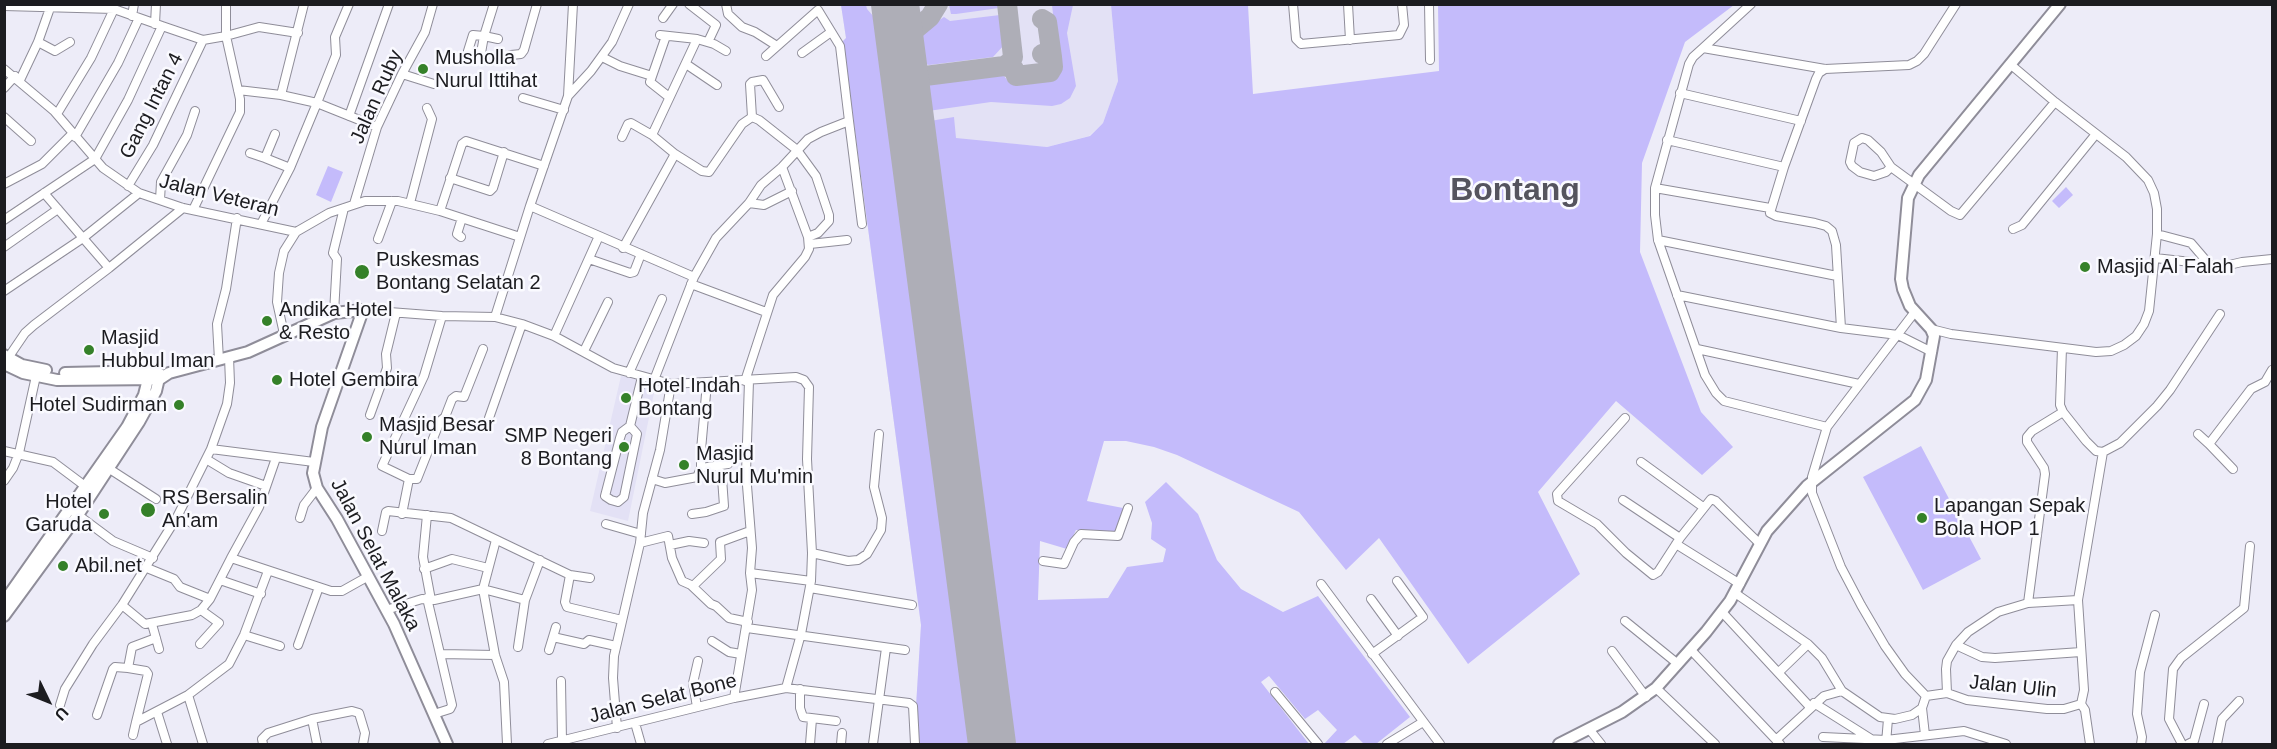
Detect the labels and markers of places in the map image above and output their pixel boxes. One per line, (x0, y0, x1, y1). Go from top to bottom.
place label: Musholla Nurul Ittihat (435, 46, 537, 93)
marker: Musholla Nurul Ittihat (416, 62, 430, 76)
place label: Puskesmas Bontang Selatan 2 (376, 248, 541, 295)
place label: Masjid Al Falah (2097, 255, 2234, 279)
marker: Masjid Al Falah (2078, 260, 2092, 274)
marker: Puskesmas Bontang Selatan 2 (353, 263, 371, 281)
place label: Andika Hotel & Resto (279, 298, 392, 345)
marker: Andika Hotel & Resto (260, 314, 274, 328)
place label: Masjid Hubbul Iman (101, 326, 214, 373)
marker: Masjid Hubbul Iman (82, 343, 96, 357)
place label: Hotel Gembira (289, 368, 418, 392)
marker: Hotel Gembira (270, 373, 284, 387)
place label: Hotel Indah Bontang (638, 374, 740, 421)
marker: Hotel Indah Bontang (619, 391, 633, 405)
place label: Hotel Sudirman (29, 393, 167, 417)
marker: Hotel Sudirman (172, 398, 186, 412)
place label: Masjid Besar Nurul Iman (379, 413, 495, 460)
place label: SMP Negeri 8 Bontang (504, 424, 612, 471)
marker: Masjid Besar Nurul Iman (360, 430, 374, 444)
marker: SMP Negeri 8 Bontang (617, 440, 631, 454)
place label: Masjid Nurul Mu'min (696, 442, 813, 489)
marker: Masjid Nurul Mu'min (677, 458, 691, 472)
place label: RS Bersalin An'am (162, 486, 268, 533)
place label: Hotel Garuda (25, 490, 92, 537)
place label: Lapangan Sepak Bola HOP 1 (1934, 494, 2085, 541)
marker: RS Bersalin An'am (139, 501, 157, 519)
marker: Hotel Garuda (97, 507, 111, 521)
marker: Lapangan Sepak Bola HOP 1 (1915, 511, 1929, 525)
place label: Abil.net (75, 554, 142, 578)
marker: Abil.net (56, 559, 70, 573)

